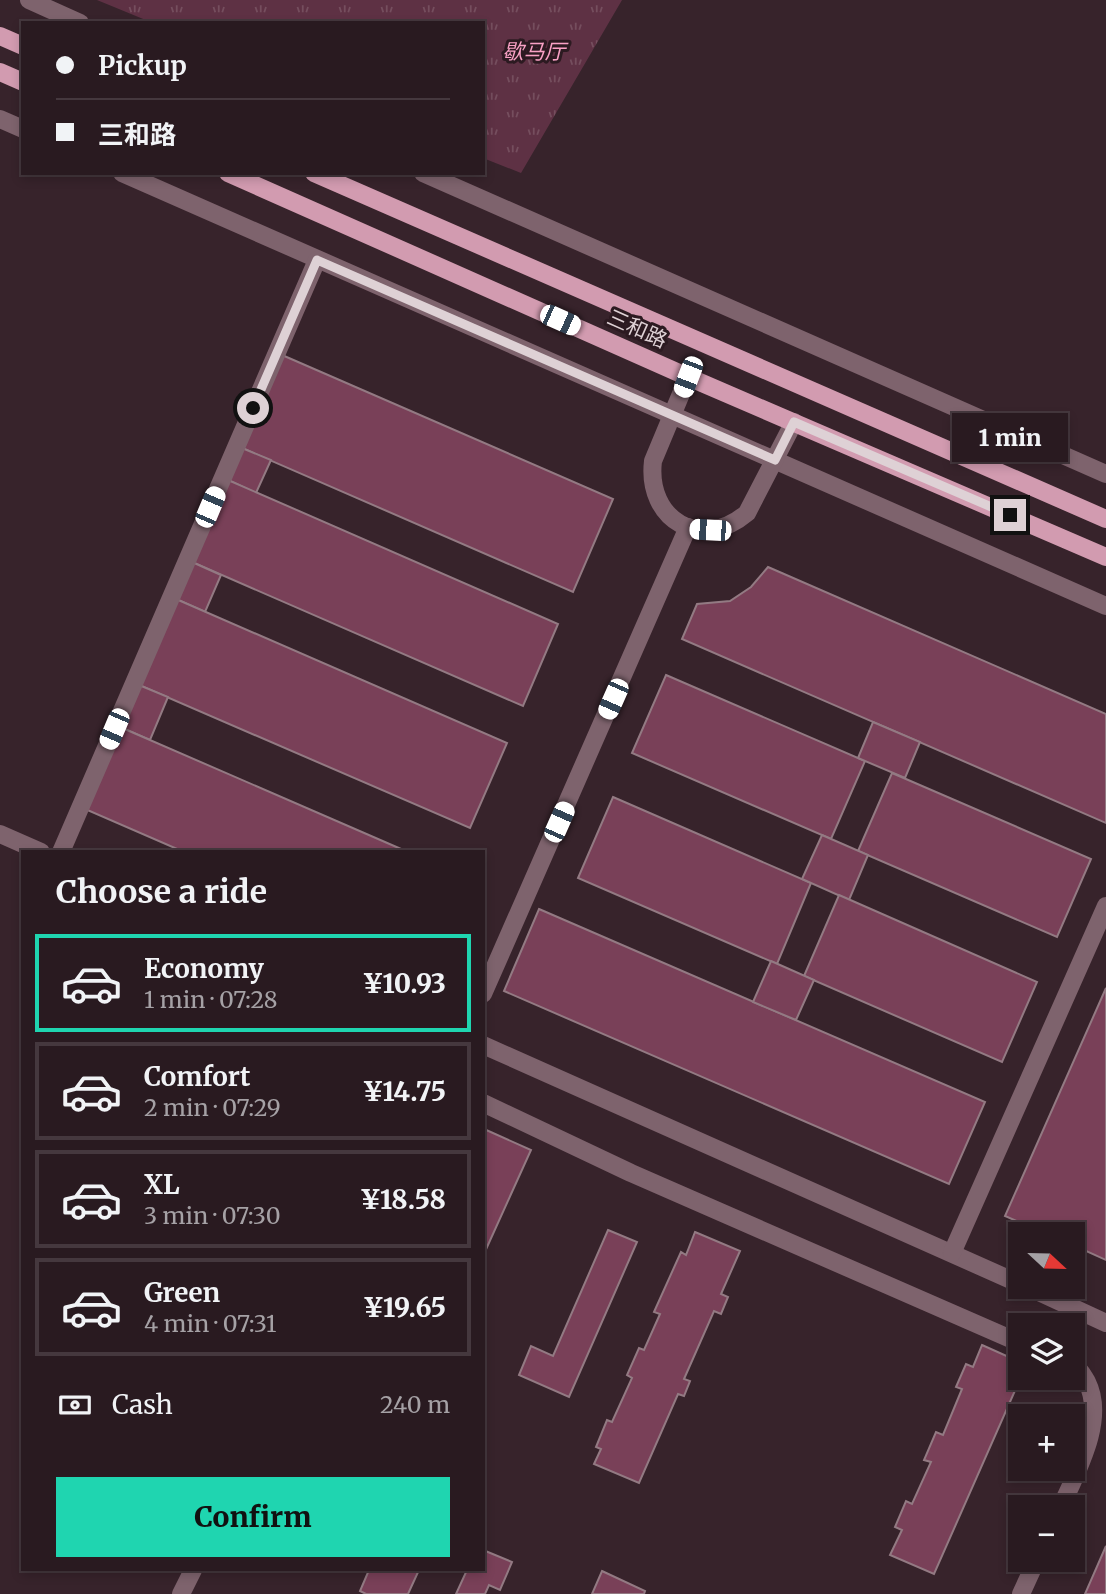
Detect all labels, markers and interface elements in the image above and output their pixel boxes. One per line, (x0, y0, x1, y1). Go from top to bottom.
park label: 歇马厅 (503, 38, 569, 65)
text: Pickup (98, 49, 187, 82)
text: 三和路 (98, 118, 176, 151)
car (537, 302, 584, 338)
street label: 三和路 (603, 303, 671, 354)
car (671, 354, 706, 400)
route start (237, 392, 269, 424)
callout: 1 min (952, 414, 1068, 462)
text: 1 min (978, 423, 1042, 452)
car (193, 484, 228, 530)
route end (994, 499, 1026, 531)
car (689, 518, 732, 542)
car (595, 676, 632, 722)
car (97, 706, 132, 752)
car (541, 799, 578, 845)
text: Choose a ride (56, 872, 267, 912)
icon: car (60, 952, 123, 1015)
text: Economy (144, 952, 264, 985)
text: ¥10.93 (362, 967, 446, 1000)
text: 1 min · 07:28 (144, 985, 278, 1014)
icon: car (60, 1060, 123, 1123)
text: Comfort (144, 1060, 250, 1093)
text: ¥14.75 (362, 1075, 446, 1108)
text: 2 min · 07:29 (144, 1093, 281, 1122)
icon: car (60, 1168, 123, 1231)
text: XL (144, 1168, 180, 1201)
text: ¥18.58 (360, 1183, 446, 1216)
text: 3 min · 07:30 (144, 1201, 281, 1230)
north arrow (1008, 1222, 1085, 1298)
map controls (1008, 1222, 1085, 1572)
icon: car (60, 1276, 123, 1339)
text: Green (144, 1276, 220, 1309)
text: ¥19.65 (363, 1291, 446, 1324)
text: 4 min · 07:31 (144, 1309, 276, 1338)
button: layers (1008, 1313, 1085, 1390)
icon: cash (56, 1386, 94, 1424)
text: Cash (112, 1388, 173, 1421)
text: 240 m (380, 1390, 450, 1419)
button: + (1008, 1404, 1085, 1481)
button: Confirm (56, 1477, 450, 1557)
button: − (1008, 1495, 1085, 1572)

